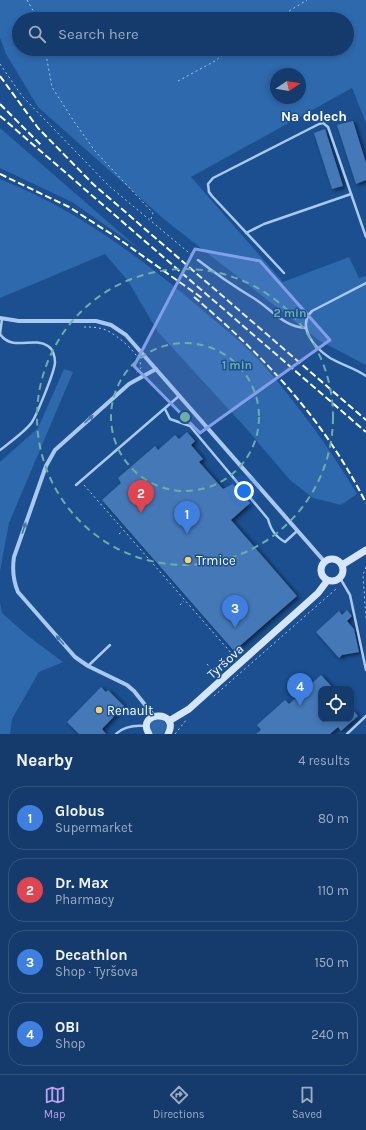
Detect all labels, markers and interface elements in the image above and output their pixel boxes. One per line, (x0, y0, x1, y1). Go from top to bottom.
search box (12, 12, 354, 56)
icon: search (26, 23, 48, 45)
text: Search here (58, 25, 139, 43)
north arrow (270, 68, 306, 104)
district label: Na dolech (281, 108, 347, 125)
text: 2 min (273, 306, 307, 320)
text: 1 min (222, 358, 252, 372)
centre of rings (178, 410, 192, 424)
one-way arrow (84, 415, 94, 424)
pin: 2 (128, 480, 154, 513)
your location (234, 481, 254, 501)
pin: 1 (174, 501, 200, 534)
one-way arrow (22, 522, 28, 534)
place label: Trmice (196, 553, 236, 568)
marker: Trmice (183, 555, 193, 565)
pin: 3 (222, 595, 248, 628)
one-way arrow (56, 634, 65, 645)
street label: Tyršova (204, 641, 247, 682)
pin: 4 (287, 673, 313, 706)
map controls (318, 686, 354, 722)
button: locate (318, 686, 354, 722)
place label: Renault (107, 703, 153, 718)
marker: Renault (94, 705, 104, 715)
text: Nearby (16, 750, 73, 770)
text: 4 results (298, 753, 350, 768)
text: Globus (55, 802, 105, 820)
text: 1 (28, 811, 32, 826)
text: 80 m (318, 811, 349, 826)
text: Supermarket (55, 820, 133, 835)
text: Dr. Max (55, 874, 108, 892)
text: 2 (26, 883, 34, 898)
text: 110 m (317, 883, 349, 898)
text: Pharmacy (55, 892, 114, 907)
text: Decathlon (55, 946, 128, 964)
text: 3 (26, 955, 34, 970)
text: 150 m (314, 955, 349, 970)
text: Shop · Tyršova (55, 964, 138, 979)
text: OBI (55, 1018, 80, 1036)
text: 4 (26, 1027, 34, 1042)
text: 240 m (311, 1027, 349, 1042)
text: Shop (55, 1036, 85, 1051)
tab: Map (44, 1084, 66, 1121)
tab: Directions (153, 1084, 205, 1121)
tab: Saved (292, 1084, 322, 1121)

